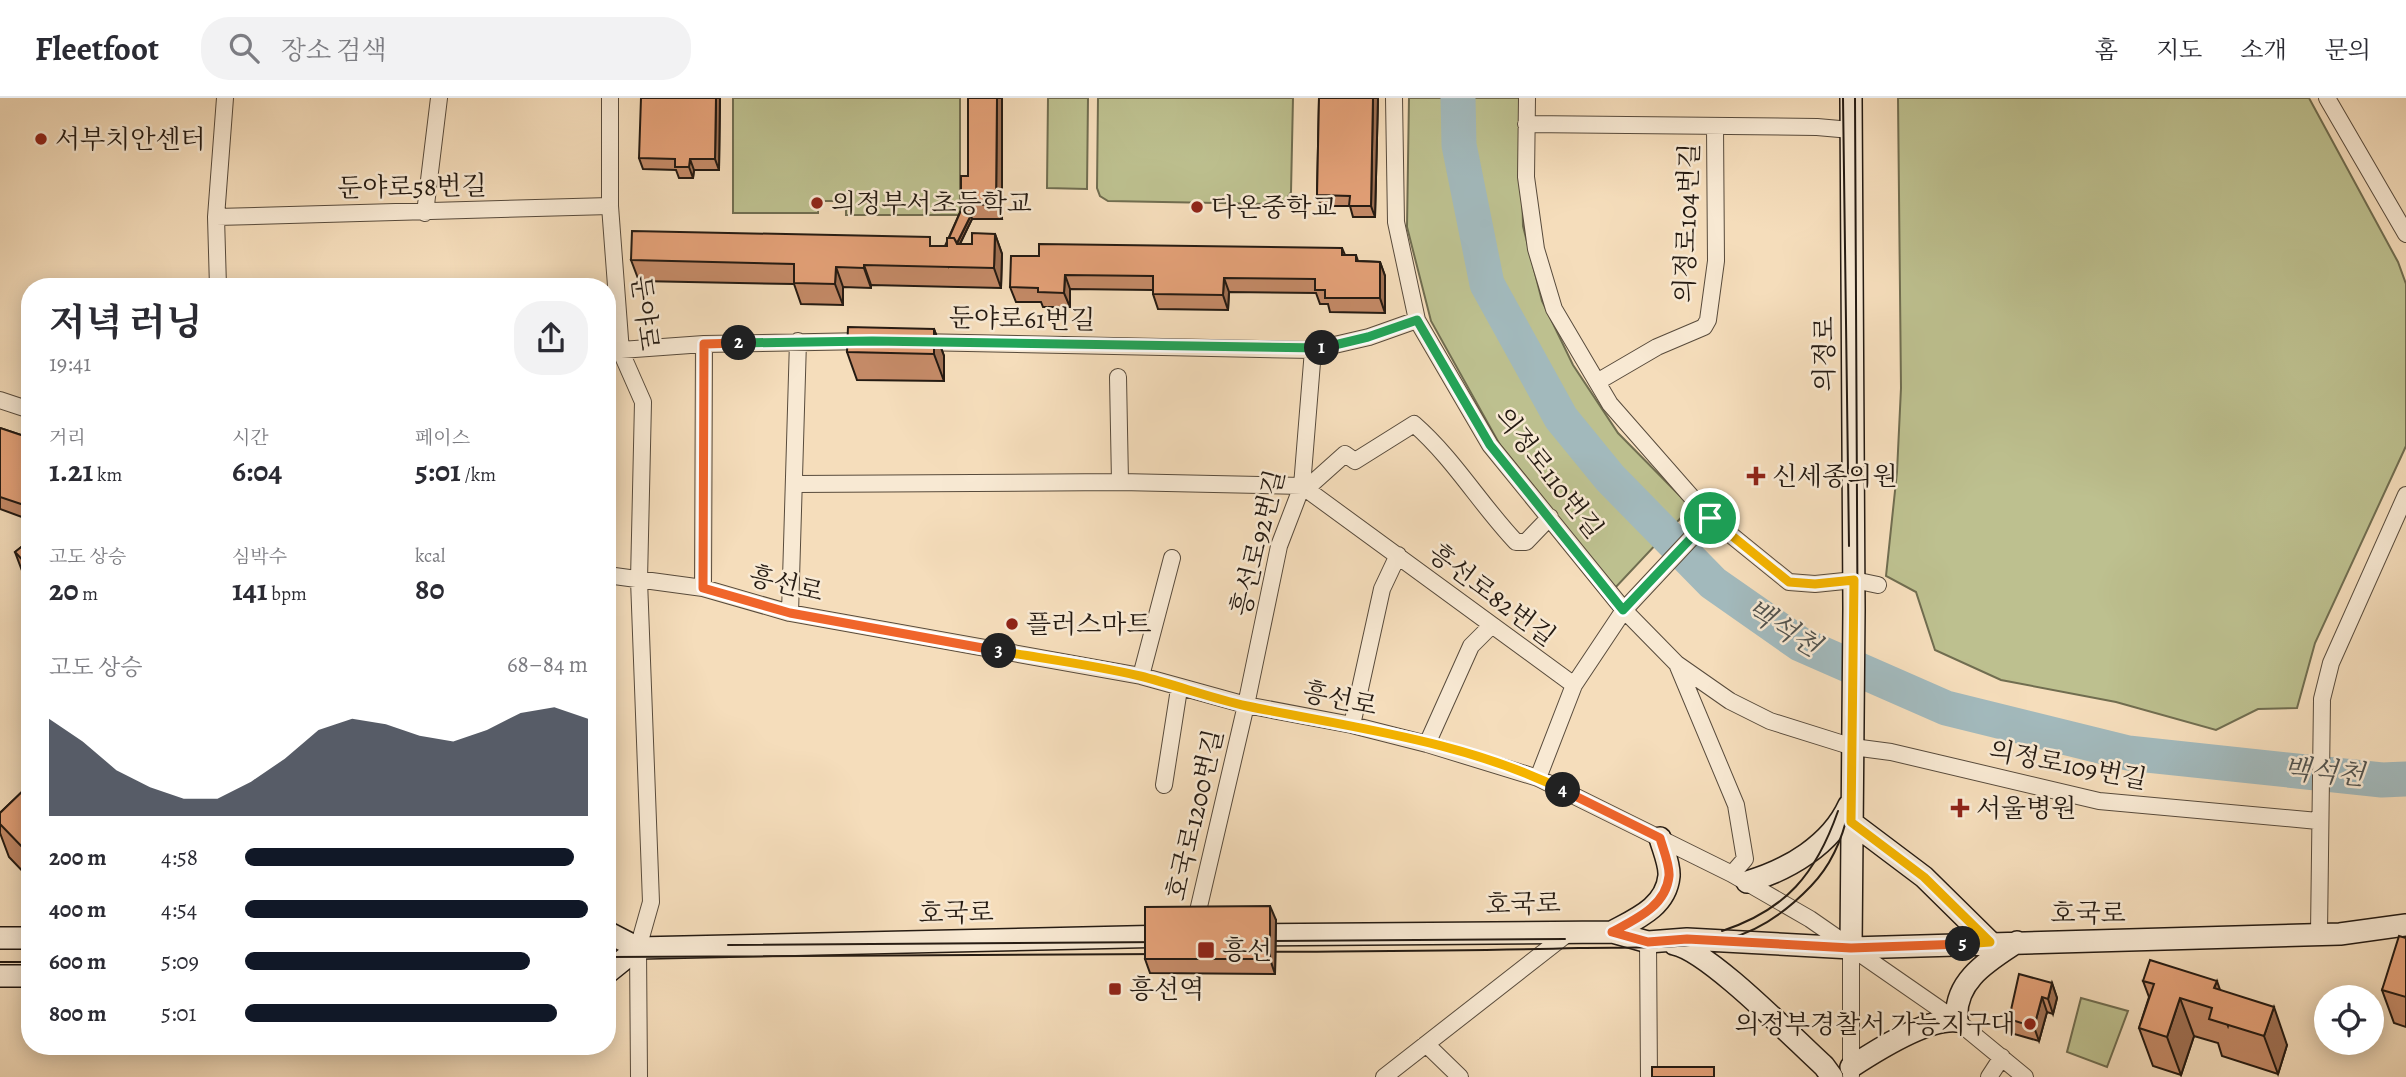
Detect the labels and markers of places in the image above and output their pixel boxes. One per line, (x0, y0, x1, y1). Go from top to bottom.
place label: 서부치안센터 (55, 122, 206, 157)
marker: 서부치안센터 (33, 131, 49, 147)
place label: 의정부서초등학교 (831, 186, 1032, 221)
place label: 다온중학교 (1211, 190, 1337, 225)
marker: 의정부서초등학교 (809, 195, 825, 211)
marker: 다온중학교 (1189, 199, 1205, 215)
pin: 2 (722, 326, 756, 360)
pin: 1 (1304, 330, 1340, 366)
place label: 신세종의원 (1772, 459, 1898, 494)
marker: 신세종의원 (1746, 466, 1766, 486)
pin (1680, 488, 1740, 548)
place label: 플러스마트 (1026, 607, 1152, 642)
marker: 플러스마트 (1004, 616, 1020, 632)
pin: 3 (982, 634, 1016, 668)
pin: 4 (1546, 772, 1580, 808)
place label: 서울병원 (1976, 791, 2076, 826)
marker: 서울병원 (1950, 798, 1970, 818)
pin: 5 (1946, 926, 1980, 962)
place label: 흥선 (1222, 933, 1272, 968)
marker: 흥선 (1196, 940, 1216, 960)
place label: 흥선역 (1129, 972, 1204, 1007)
marker: 흥선역 (1107, 981, 1123, 997)
place label: 의정부경찰서 가능지구대 (1735, 1007, 2016, 1042)
marker: 의정부경찰서 가능지구대 (2022, 1016, 2038, 1032)

